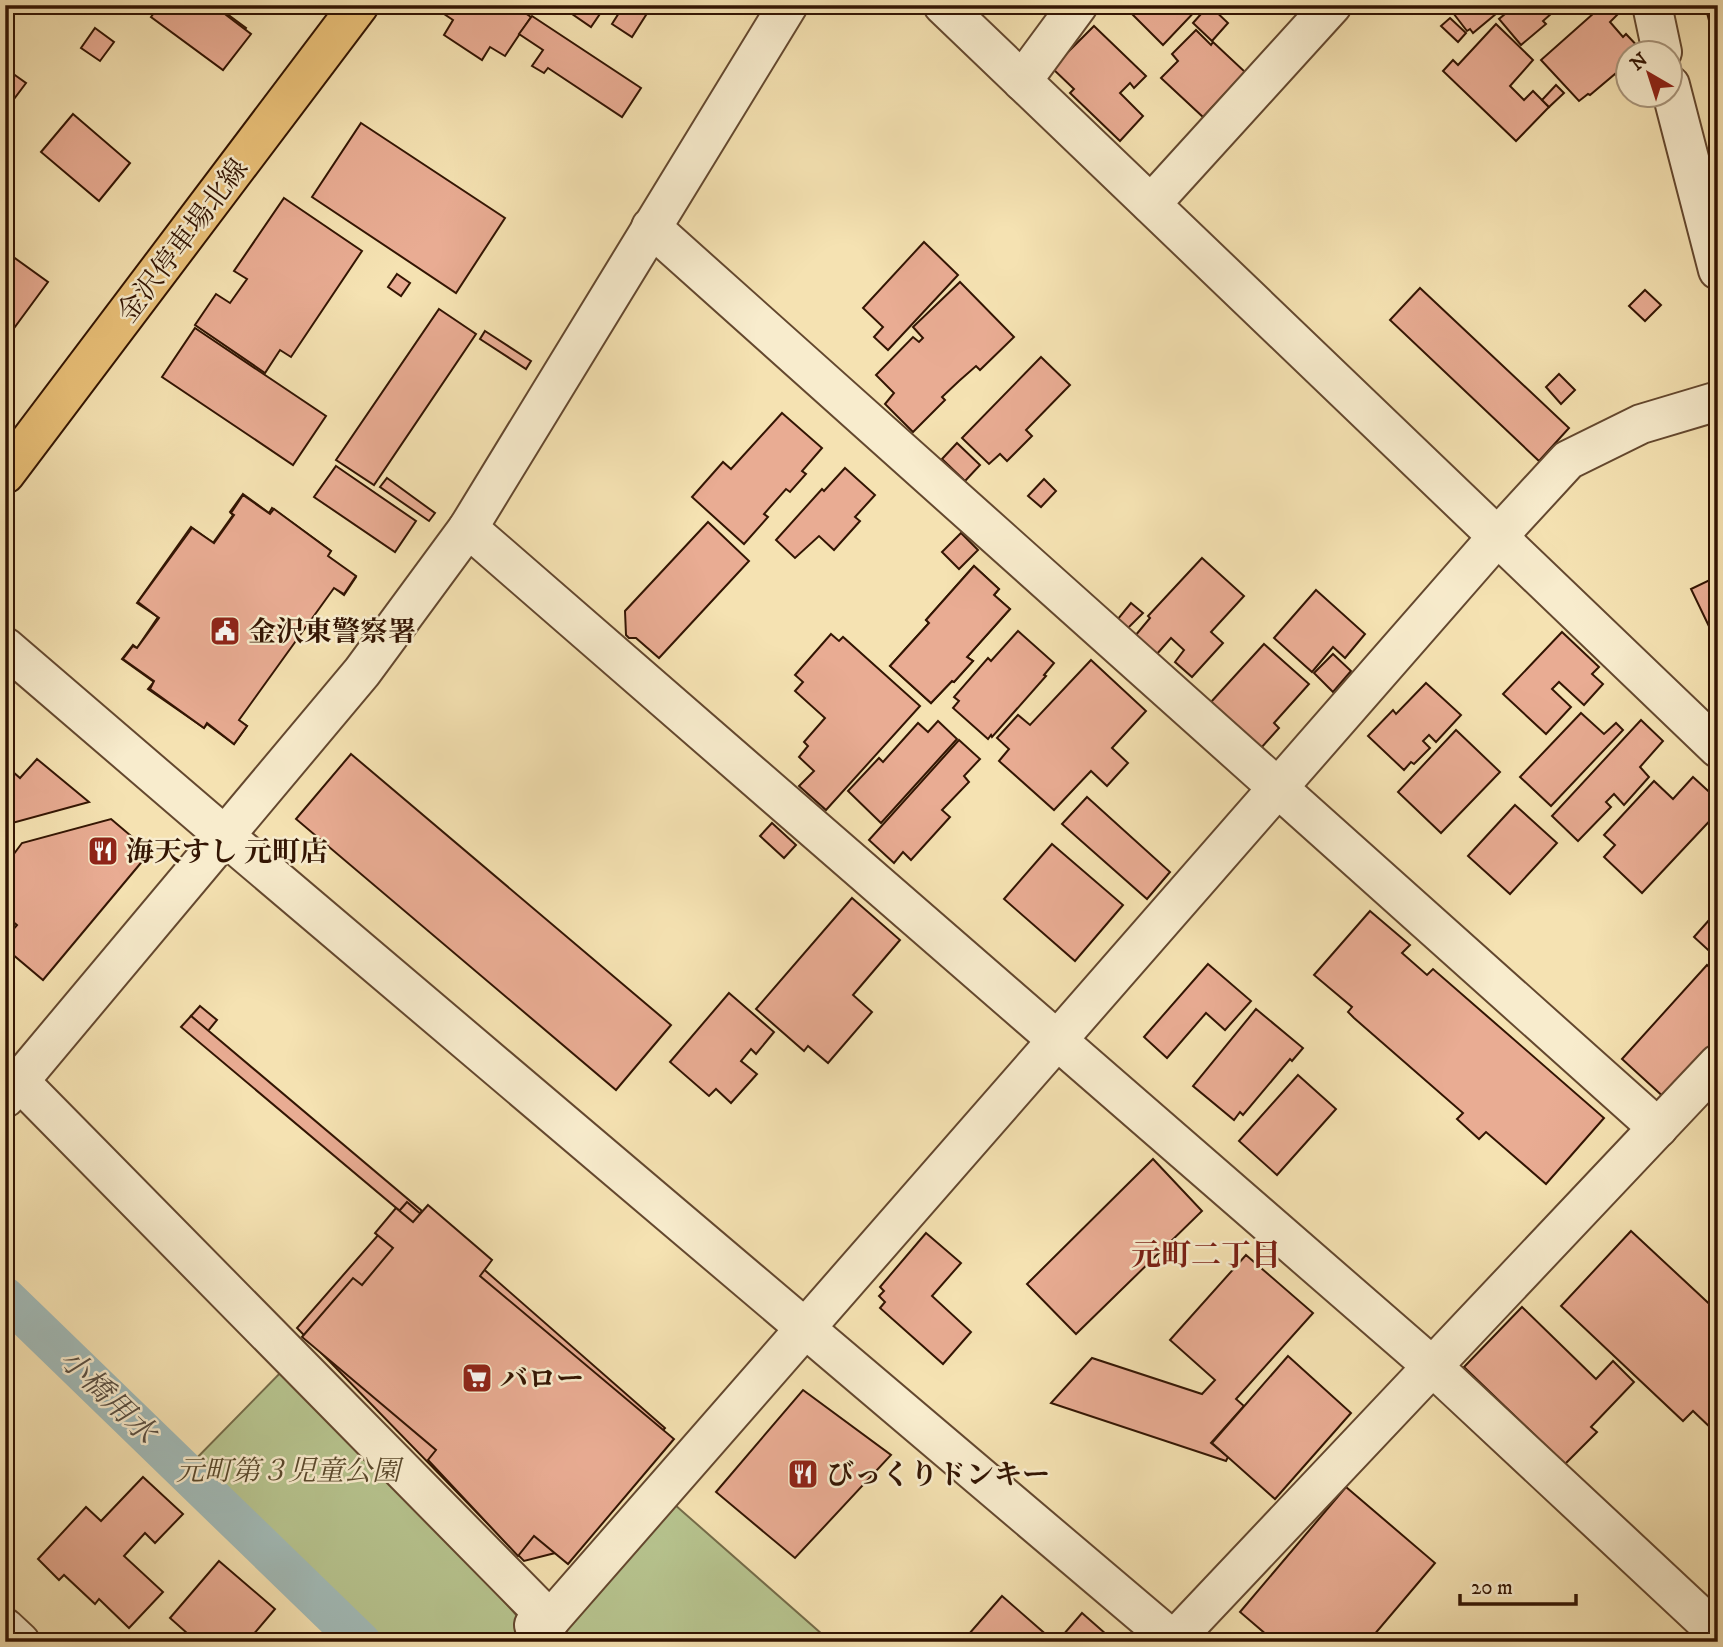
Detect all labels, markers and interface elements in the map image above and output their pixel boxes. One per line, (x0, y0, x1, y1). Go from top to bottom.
north arrow (1614, 38, 1684, 108)
text: N (1626, 48, 1653, 76)
street label: 金沢停車場北線 (110, 152, 256, 330)
public building icon: 金沢東警察署 (208, 614, 242, 648)
place label: 金沢東警察署 (248, 615, 416, 650)
restaurant icon: 海天すし 元町店 (86, 834, 120, 868)
place label: 海天すし 元町店 (126, 835, 328, 870)
district label: 元町二丁目 (1131, 1238, 1281, 1275)
water label: 小橋用水 (51, 1342, 165, 1454)
supermarket icon: バロー (460, 1361, 494, 1395)
place label: バロー (500, 1362, 584, 1397)
park label: 元町第３児童公園 (176, 1454, 404, 1489)
restaurant icon: びっくりドンキー (786, 1457, 820, 1491)
place label: びっくりドンキー (826, 1458, 1050, 1493)
scale bar (1460, 1563, 1576, 1607)
text: 20 m (1471, 1575, 1513, 1601)

